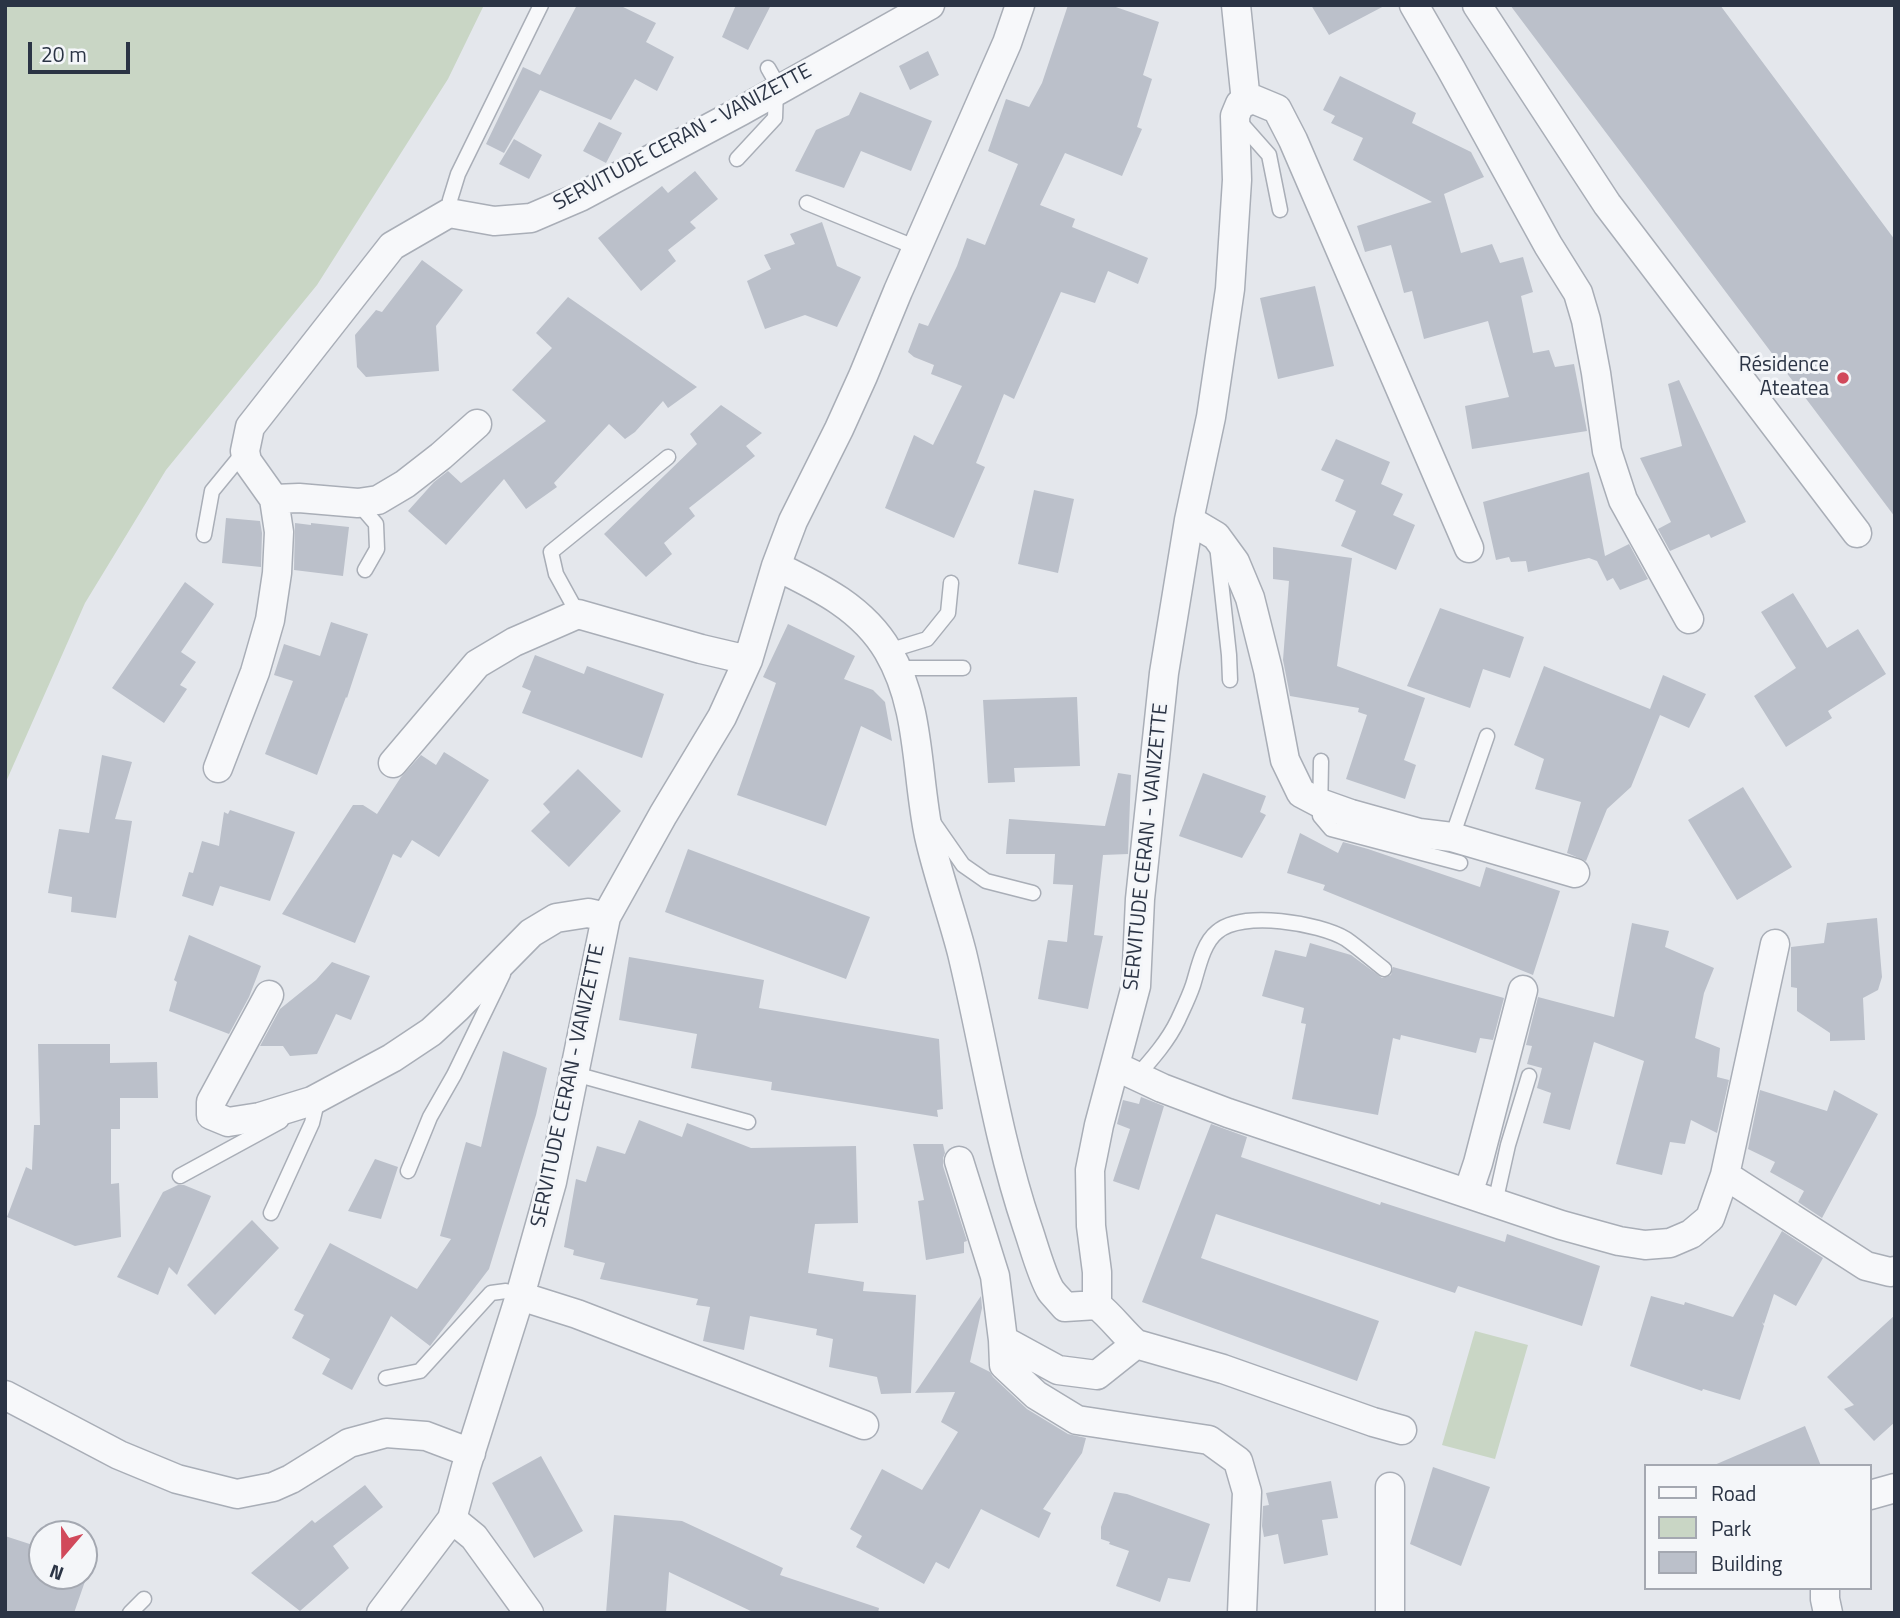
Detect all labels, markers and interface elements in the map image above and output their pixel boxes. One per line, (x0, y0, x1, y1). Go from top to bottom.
scale bar (32, 28, 133, 72)
text: 20 m (41, 38, 87, 70)
street label: SERVITUDE CERAN - VANIZETTE (550, 59, 816, 217)
place label: Résidence Ateatea (1739, 353, 1829, 403)
marker: Résidence Ateatea (1835, 370, 1851, 386)
street label: SERVITUDE CERAN - VANIZETTE (1119, 702, 1175, 992)
street label: SERVITUDE CERAN - VANIZETTE (527, 942, 611, 1230)
legend (1644, 1464, 1872, 1590)
text: Road (1711, 1477, 1756, 1509)
text: Park (1711, 1512, 1751, 1544)
north arrow (28, 1520, 98, 1590)
text: Building (1711, 1547, 1782, 1579)
text: N (45, 1557, 67, 1589)

